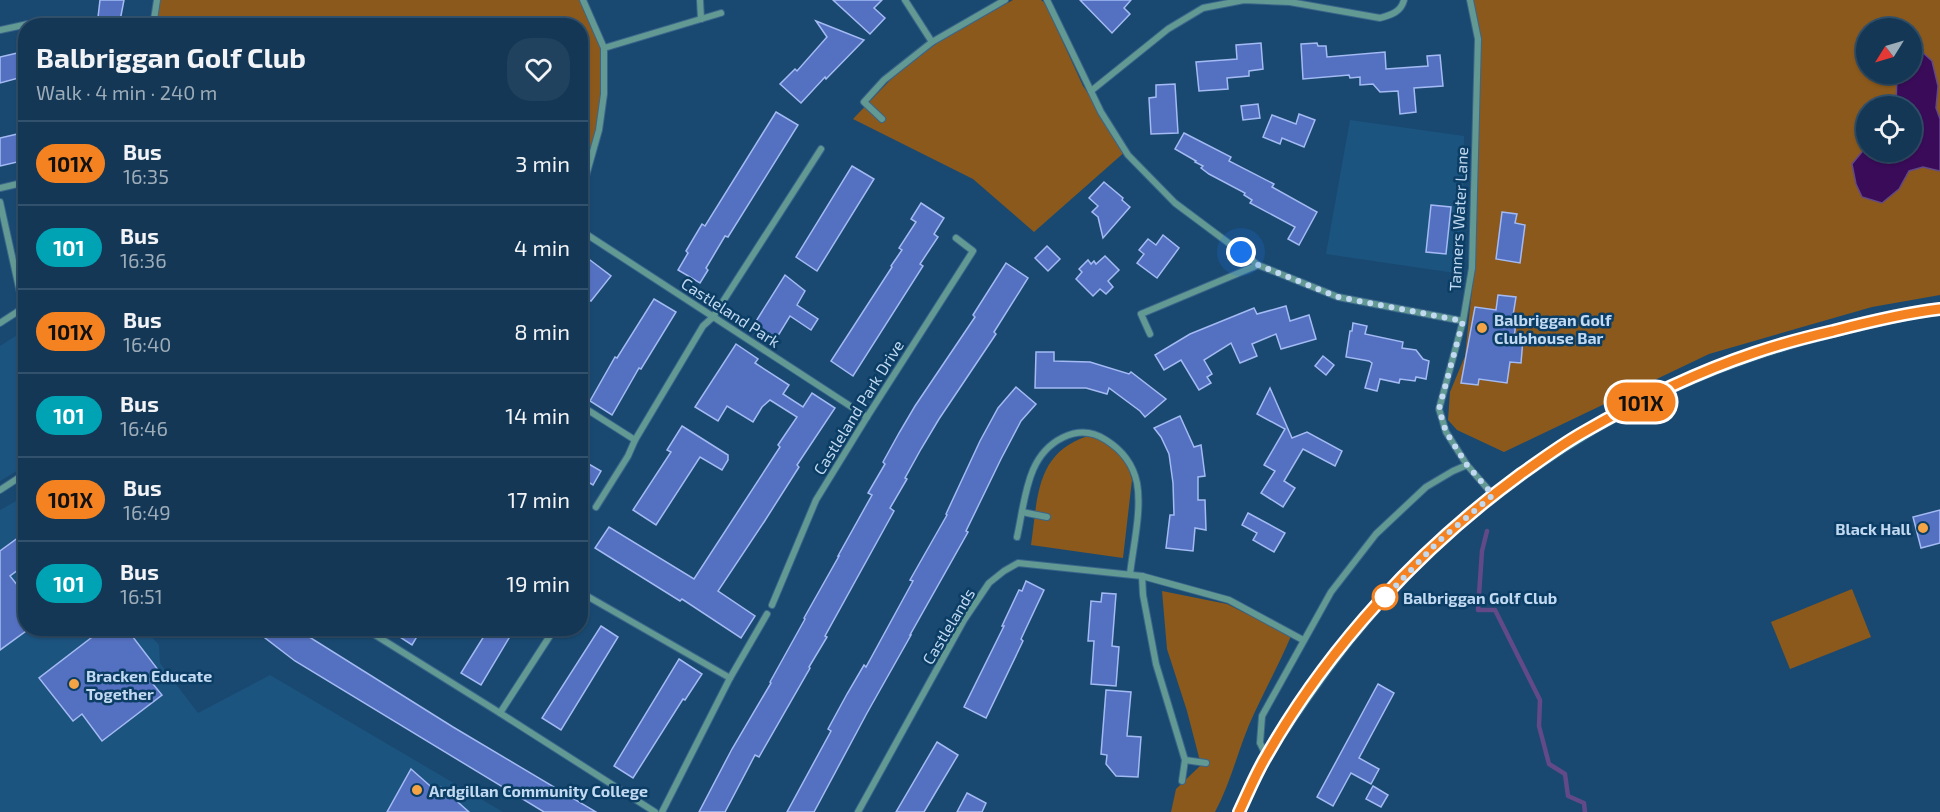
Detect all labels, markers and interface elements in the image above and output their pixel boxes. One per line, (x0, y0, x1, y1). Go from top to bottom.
north arrow (1856, 18, 1922, 84)
map controls (1856, 18, 1922, 162)
button: heart (507, 38, 570, 101)
text: Balbriggan Golf Club (36, 40, 306, 74)
text: Walk · 4 min · 240 m (36, 80, 217, 104)
button: locate (1856, 96, 1922, 162)
text: Bus (123, 138, 162, 164)
street label: Tanners Water Lane (1445, 146, 1471, 292)
text: 3 min (515, 150, 570, 176)
text: 101X (48, 151, 93, 176)
text: 16:35 (123, 164, 169, 188)
text: Bus (120, 222, 159, 248)
text: 4 min (514, 234, 570, 260)
text: 101 (53, 235, 85, 260)
your location (1226, 237, 1256, 267)
text: 16:36 (120, 248, 167, 272)
street label: Castleland Park (678, 273, 784, 351)
text: Bus (123, 306, 162, 332)
place label: Balbriggan Golf Clubhouse Bar (1494, 310, 1612, 347)
text: 8 min (514, 318, 570, 344)
text: 101X (48, 319, 93, 344)
marker: Balbriggan Golf Clubhouse Bar (1475, 321, 1489, 335)
text: 16:40 (123, 332, 171, 356)
street label: Castleland Park Drive (809, 336, 907, 478)
line badge: 101X (1599, 382, 1683, 422)
text: Bus (120, 390, 159, 416)
text: 101X (1619, 390, 1663, 415)
text: 14 min (505, 402, 570, 428)
text: 101 (53, 403, 85, 428)
text: 16:46 (120, 416, 168, 440)
text: Bus (123, 474, 162, 500)
text: 17 min (508, 486, 570, 512)
text: 101X (48, 487, 93, 512)
text: 16:49 (123, 500, 171, 524)
place label: Black Hall (1835, 519, 1912, 538)
marker: Black Hall (1916, 521, 1930, 535)
text: Bus (120, 558, 159, 584)
text: 19 min (506, 570, 570, 596)
text: 101 (53, 571, 85, 596)
text: 16:51 (120, 584, 163, 608)
street label: Castlelands (918, 584, 978, 668)
marker: Balbriggan Golf Club (1372, 584, 1398, 610)
place label: Balbriggan Golf Club (1403, 588, 1557, 607)
place label: Bracken Educate Together (86, 666, 212, 703)
marker: Bracken Educate Together (67, 677, 81, 691)
place label: Ardgillan Community College (429, 781, 648, 801)
marker: Ardgillan Community College (410, 783, 424, 797)

